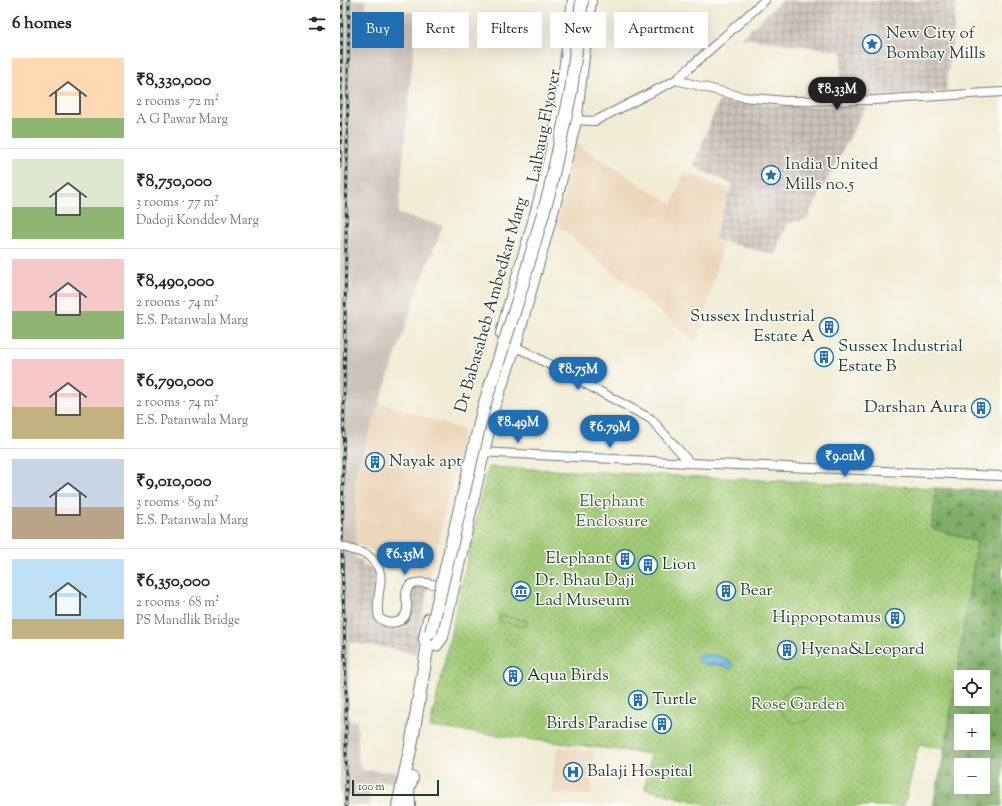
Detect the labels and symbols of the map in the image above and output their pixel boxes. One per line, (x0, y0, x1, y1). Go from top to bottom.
place label: New City of Bombay Mills (886, 22, 986, 66)
place icon: New City of Bombay Mills (861, 33, 883, 55)
street label: Lalbaug Flyover (522, 67, 568, 185)
pin: ₹8.33M (804, 77, 870, 111)
place label: India United Mills no.5 (785, 153, 879, 197)
place icon: India United Mills no.5 (760, 164, 782, 186)
street label: Dr Babasaheb Ambedkar Marg (450, 194, 534, 416)
place label: Sussex Industrial Estate A (690, 305, 815, 349)
building icon: Sussex Industrial Estate A (818, 316, 840, 338)
place label: Sussex Industrial Estate B (838, 335, 963, 379)
building icon: Sussex Industrial Estate B (813, 346, 835, 368)
pin: ₹8.75M (545, 357, 611, 391)
place label: Darshan Aura (864, 396, 967, 420)
building icon: Darshan Aura (970, 397, 992, 419)
pin: ₹8.49M (485, 410, 551, 444)
pin: ₹6.79M (577, 415, 643, 449)
pin: ₹9.01M (812, 444, 878, 478)
place label: Nayak apt (389, 450, 462, 474)
building icon: Nayak apt (364, 451, 386, 473)
park label: Elephant Enclosure (576, 490, 648, 534)
pin: ₹6.35M (372, 542, 438, 576)
place label: Elephant (546, 547, 611, 571)
building icon: Elephant (614, 548, 636, 570)
place label: Lion (662, 553, 696, 577)
building icon: Lion (637, 554, 659, 576)
place label: Dr. Bhau Daji Lad Museum (535, 569, 635, 613)
place label: Bear (740, 579, 773, 603)
museum icon: Dr. Bhau Daji Lad Museum (510, 580, 532, 602)
building icon: Bear (715, 580, 737, 602)
place label: Hippopotamus (772, 606, 881, 630)
building icon: Hippopotamus (884, 607, 906, 629)
place label: Hyena&Leopard (801, 638, 925, 662)
building icon: Hyena&Leopard (776, 639, 798, 661)
place label: Aqua Birds (527, 664, 609, 688)
building icon: Aqua Birds (502, 665, 524, 687)
place label: Turtle (652, 688, 697, 712)
building icon: Turtle (627, 689, 649, 711)
park label: Rose Garden (751, 693, 845, 717)
place label: Birds Paradise (546, 712, 648, 736)
building icon: Birds Paradise (651, 713, 673, 735)
place label: Balaji Hospital (587, 760, 693, 784)
hospital icon: Balaji Hospital (562, 761, 584, 783)
scale bar (352, 778, 439, 797)

